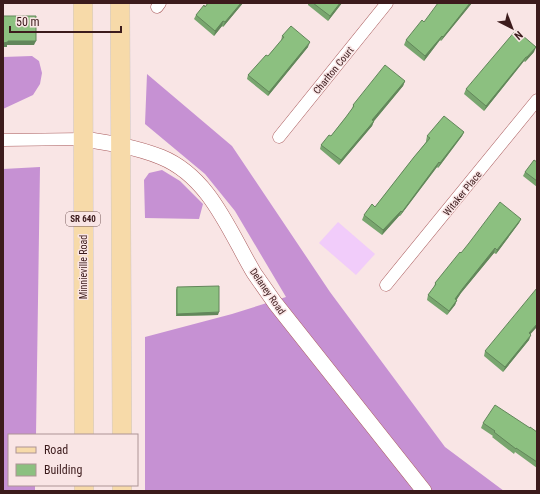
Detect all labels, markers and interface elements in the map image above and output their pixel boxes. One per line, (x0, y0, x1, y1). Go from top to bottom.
scale bar (10, 8, 121, 34)
north arrow (492, 8, 532, 48)
text: 50 m (16, 15, 40, 29)
text: N (511, 28, 525, 42)
street label: Charlton Court (311, 45, 356, 96)
street label: Witaker Place (441, 169, 484, 218)
road number: SR 640 (66, 212, 100, 226)
street label: Minnieville Road (78, 235, 89, 299)
street label: Delaney Road (248, 266, 287, 316)
legend (8, 434, 138, 486)
text: Road (44, 443, 68, 457)
text: Building (44, 463, 82, 477)

